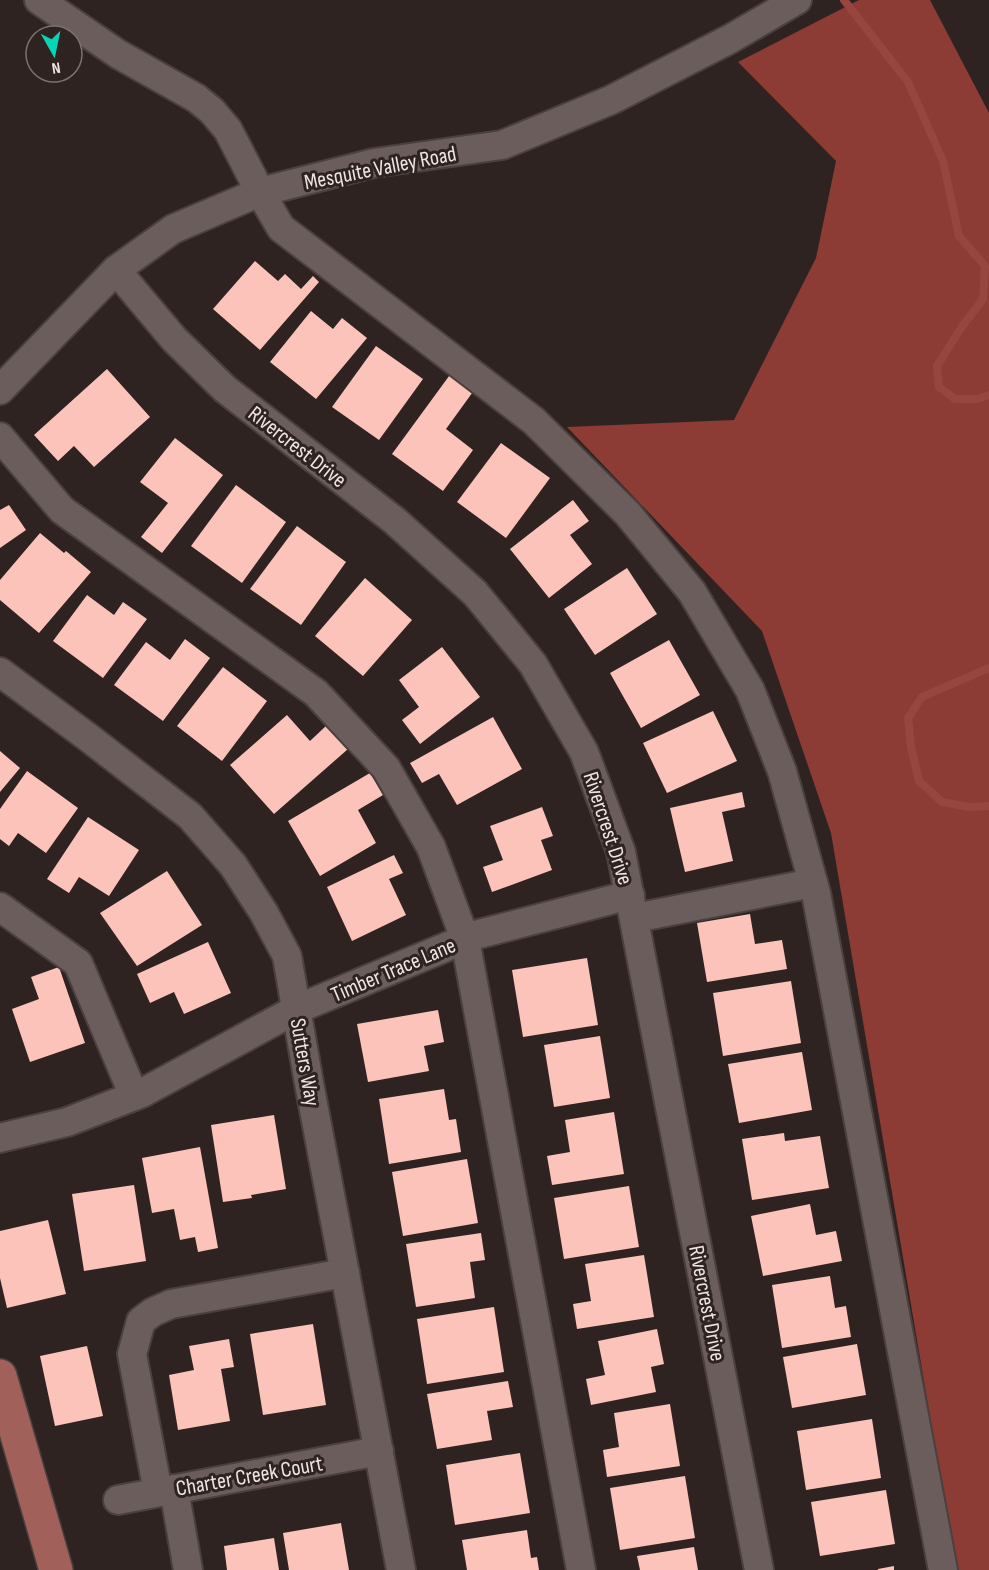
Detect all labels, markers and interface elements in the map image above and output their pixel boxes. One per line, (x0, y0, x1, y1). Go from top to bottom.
north arrow (24, 24, 84, 84)
text: N (50, 57, 62, 77)
street label: Mesquite Valley Road (302, 140, 459, 196)
street label: Rivercrest Drive (243, 400, 352, 494)
street label: Rivercrest Drive (577, 768, 639, 888)
street label: Timber Trace Lane (327, 932, 460, 1009)
street label: Sutters Way (284, 1016, 326, 1109)
street label: Rivercrest Drive (682, 1243, 731, 1363)
street label: Charter Creek Court (174, 1450, 325, 1503)

